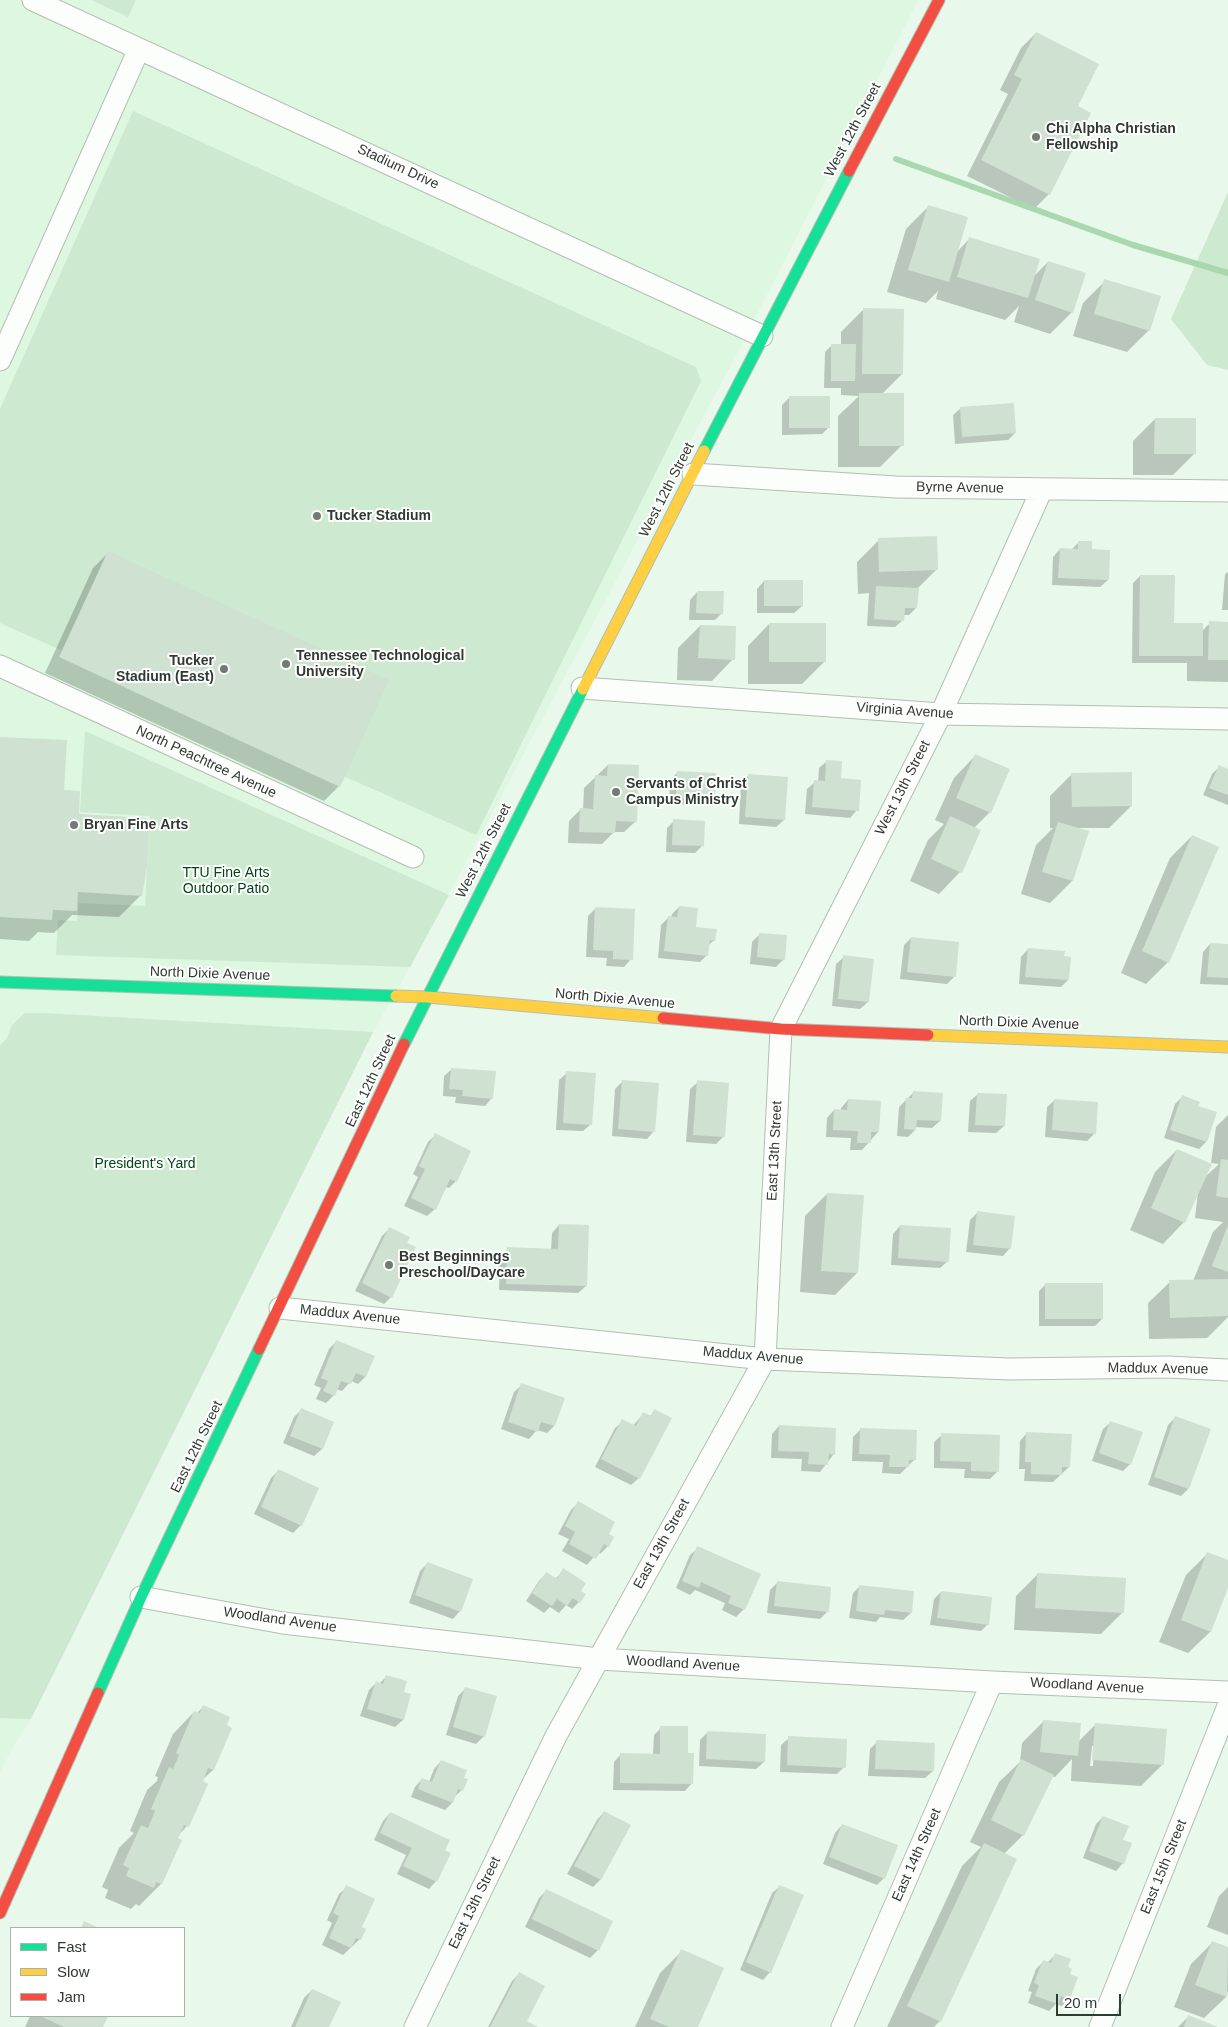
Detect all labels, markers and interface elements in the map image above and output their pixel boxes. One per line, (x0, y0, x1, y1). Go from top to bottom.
street label: West 12th Street (821, 80, 885, 180)
place label: Chi Alpha Christian Fellowship (1046, 121, 1176, 154)
marker: Chi Alpha Christian Fellowship (1030, 131, 1042, 143)
street label: Stadium Drive (355, 141, 441, 193)
street label: West 12th Street (636, 440, 698, 540)
street label: Byrne Avenue (916, 479, 1004, 497)
place label: Tucker Stadium (327, 508, 431, 524)
marker: Tucker Stadium (311, 510, 323, 522)
place label: Tennessee Technological University (296, 648, 464, 680)
place label: Tucker Stadium (East) (116, 653, 214, 686)
marker: Tennessee Technological University (280, 658, 292, 670)
marker: Tucker Stadium (East) (218, 663, 230, 675)
street label: Virginia Avenue (856, 699, 954, 723)
street label: North Peachtree Avenue (133, 722, 279, 802)
street label: West 13th Street (872, 738, 934, 838)
place label: Servants of Christ Campus Ministry (626, 776, 747, 809)
marker: Servants of Christ Campus Ministry (610, 786, 622, 798)
street label: West 12th Street (453, 801, 515, 901)
place label: Bryan Fine Arts (84, 817, 188, 833)
marker: Bryan Fine Arts (68, 819, 80, 831)
park label: TTU Fine Arts Outdoor Patio (182, 865, 270, 898)
street label: North Dixie Avenue (150, 964, 270, 984)
street label: North Dixie Avenue (554, 985, 676, 1013)
street label: North Dixie Avenue (959, 1013, 1079, 1033)
street label: East 12th Street (342, 1032, 400, 1130)
street label: East 13th Street (764, 1100, 786, 1202)
park label: President's Yard (94, 1156, 196, 1172)
place label: Best Beginnings Preschool/Daycare (399, 1249, 525, 1282)
marker: Best Beginnings Preschool/Daycare (383, 1259, 395, 1271)
street label: Maddux Avenue (299, 1301, 401, 1329)
street label: Maddux Avenue (702, 1343, 804, 1369)
street label: Maddux Avenue (1107, 1360, 1209, 1378)
street label: East 12th Street (167, 1398, 227, 1496)
street label: East 13th Street (630, 1496, 694, 1592)
street label: Woodland Avenue (222, 1604, 338, 1636)
street label: Woodland Avenue (626, 1653, 740, 1675)
street label: Woodland Avenue (1030, 1675, 1144, 1697)
street label: East 14th Street (889, 1806, 945, 1904)
street label: East 15th Street (1137, 1817, 1191, 1917)
street label: East 13th Street (445, 1854, 505, 1952)
legend (10, 1927, 185, 2017)
text: Fast (57, 1938, 86, 1955)
text: Slow (57, 1963, 90, 1980)
scale bar (1058, 1984, 1123, 2016)
text: Jam (57, 1988, 85, 2005)
text: 20 m (1064, 1994, 1097, 2011)

